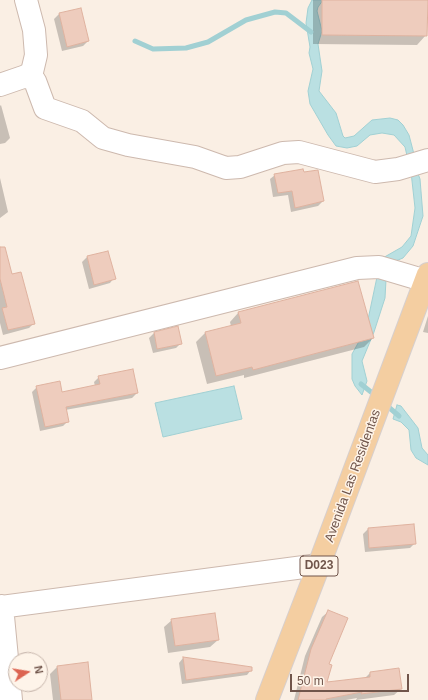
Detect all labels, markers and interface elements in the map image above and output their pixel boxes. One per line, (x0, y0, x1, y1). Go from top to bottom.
street label: Avenida Las Residentas (322, 408, 384, 544)
road number: D023 (300, 556, 338, 576)
north arrow (8, 652, 48, 692)
text: N (32, 665, 45, 675)
scale bar (292, 666, 411, 692)
text: 50 m (297, 674, 324, 688)

